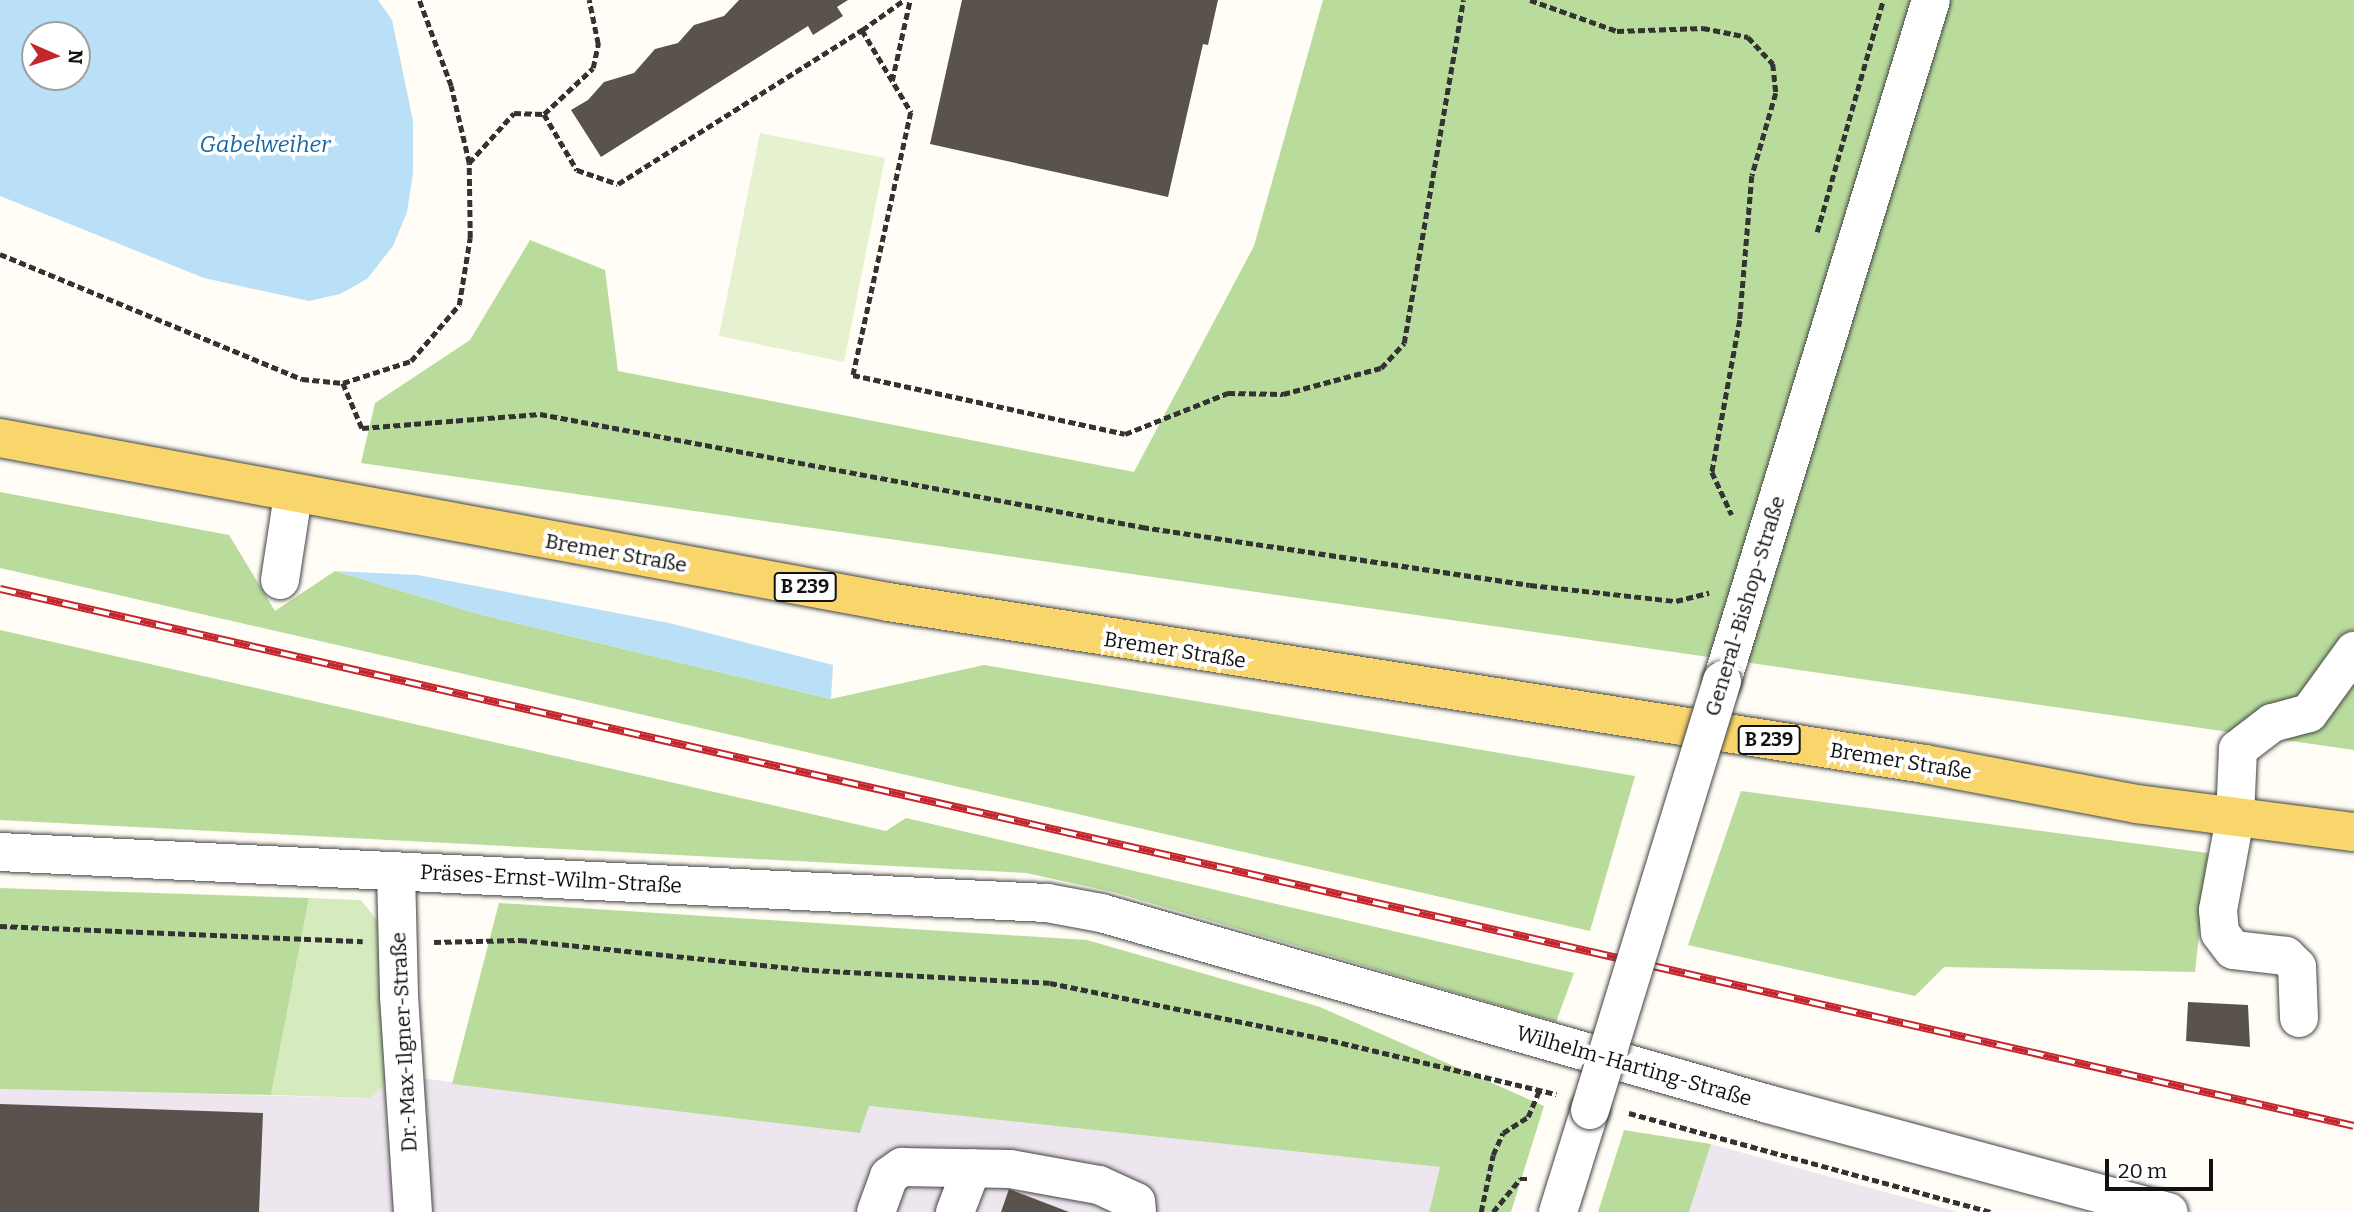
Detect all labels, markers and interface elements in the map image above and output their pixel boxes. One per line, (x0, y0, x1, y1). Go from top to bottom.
north arrow (21, 21, 91, 91)
text: N (64, 49, 87, 65)
water label: Gabelweiher (200, 130, 330, 158)
street label: General-Bishop-Straße (1699, 493, 1791, 719)
street label: Bremer Straße (543, 528, 689, 578)
road number: B 239 (774, 572, 836, 602)
street label: Bremer Straße (1102, 626, 1248, 674)
road number: B 239 (1738, 724, 1800, 755)
street label: Bremer Straße (1828, 737, 1974, 785)
street label: Präses-Ernst-Wilm-Straße (419, 860, 683, 898)
street label: Dr.-Max-Ilgner-Straße (386, 931, 422, 1153)
street label: Wilhelm-Harting-Straße (1513, 1020, 1755, 1112)
scale bar (2109, 1146, 2218, 1190)
text: 20 m (2118, 1158, 2167, 1184)

